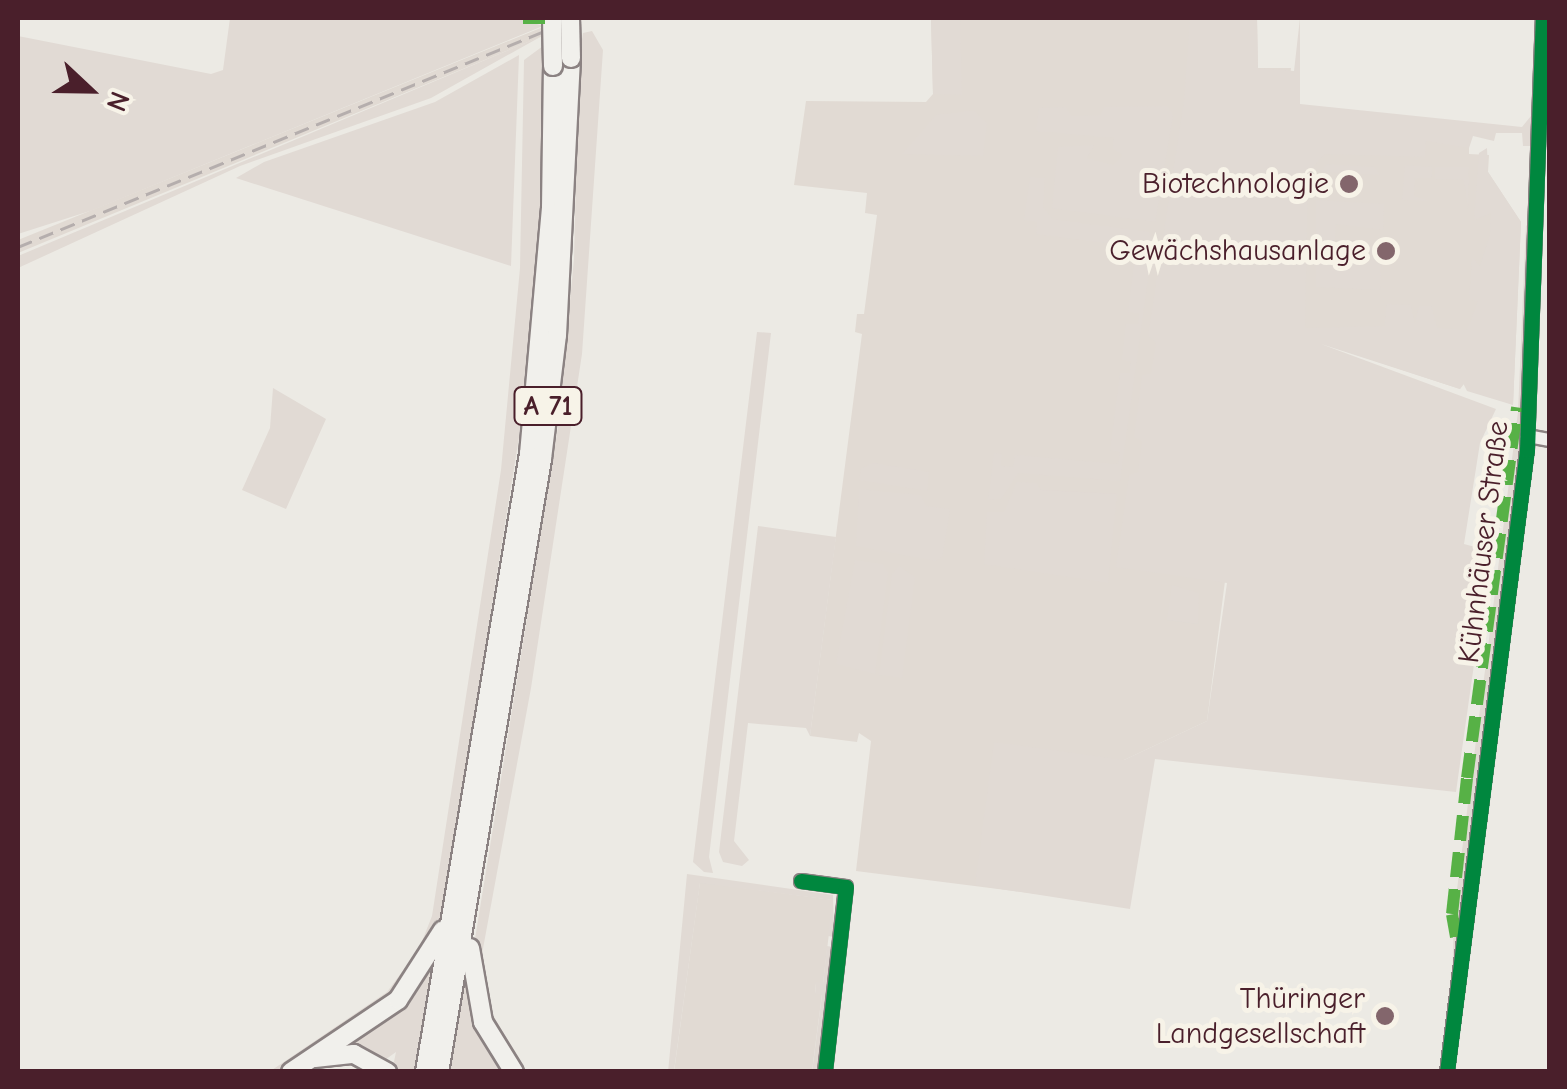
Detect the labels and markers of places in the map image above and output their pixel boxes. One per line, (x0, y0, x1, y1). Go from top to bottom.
place label: Biotechnologie (1142, 166, 1329, 202)
marker: Biotechnologie (1338, 173, 1360, 195)
place label: Gewächshausanlage (1109, 233, 1366, 269)
marker: Gewächshausanlage (1375, 240, 1397, 262)
place label: Thüringer Landgesellschaft (1156, 981, 1365, 1052)
marker: Thüringer Landgesellschaft (1374, 1005, 1396, 1027)

